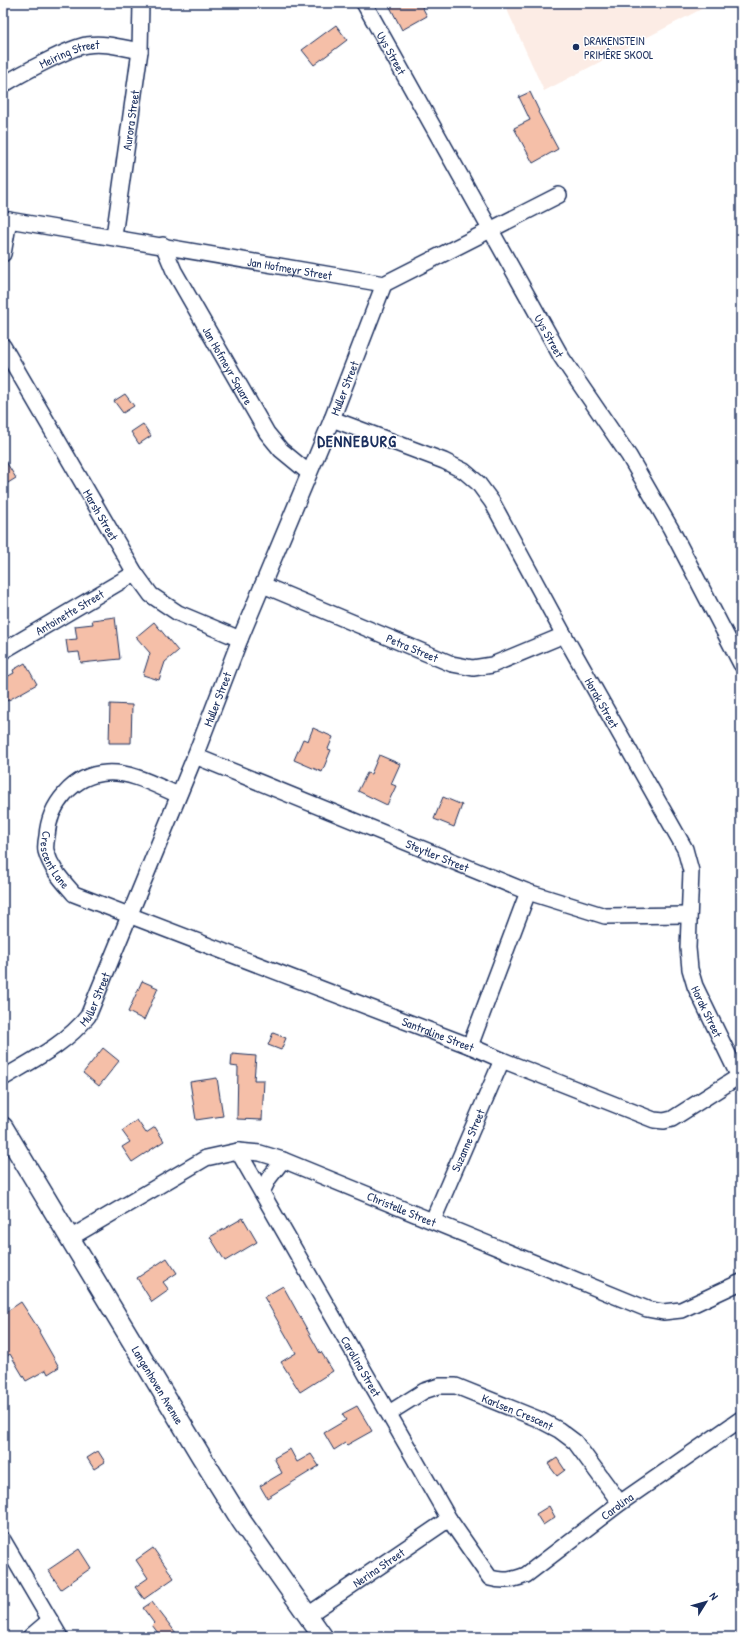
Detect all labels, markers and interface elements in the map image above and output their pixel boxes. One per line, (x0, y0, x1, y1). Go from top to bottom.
street label: Uys Street (373, 28, 411, 78)
place label: DRAKENSTEIN PRIMÊRE SKOOL (584, 32, 654, 63)
street label: Meiring Street (36, 36, 100, 72)
marker: DRAKENSTEIN PRIMÊRE SKOOL (571, 42, 581, 52)
street label: Aurora Street (118, 88, 143, 151)
street label: Jan Hofmeyr Street (246, 252, 334, 284)
street label: Uys Street (531, 311, 569, 361)
street label: Jan Hofmeyr Square (199, 323, 257, 408)
street label: Muller Street (326, 357, 362, 418)
district label: DENNEBURG (317, 430, 397, 452)
street label: Marsh Street (79, 486, 123, 544)
street label: Antoinette Street (32, 584, 108, 639)
street label: Petra Street (384, 629, 442, 666)
street label: Muller Street (199, 668, 235, 729)
street label: Horak Street (581, 674, 624, 732)
street label: Crescent Lane (37, 830, 74, 892)
street label: Steytler Street (403, 835, 473, 876)
street label: Muller Street (75, 969, 114, 1030)
street label: Horak Street (688, 983, 727, 1041)
street label: Santraline Street (400, 1012, 478, 1056)
street label: Suzanne Street (446, 1105, 489, 1174)
street label: Christelle Street (365, 1187, 440, 1231)
street label: Carolina Street (337, 1333, 386, 1400)
street label: Langenhoven Avenue (128, 1343, 188, 1427)
street label: Karlsen Crescent (480, 1389, 557, 1435)
street label: Carolina (597, 1488, 637, 1524)
street label: Nerina Street (349, 1543, 408, 1591)
north arrow (686, 1582, 726, 1622)
text: N (707, 1589, 721, 1603)

